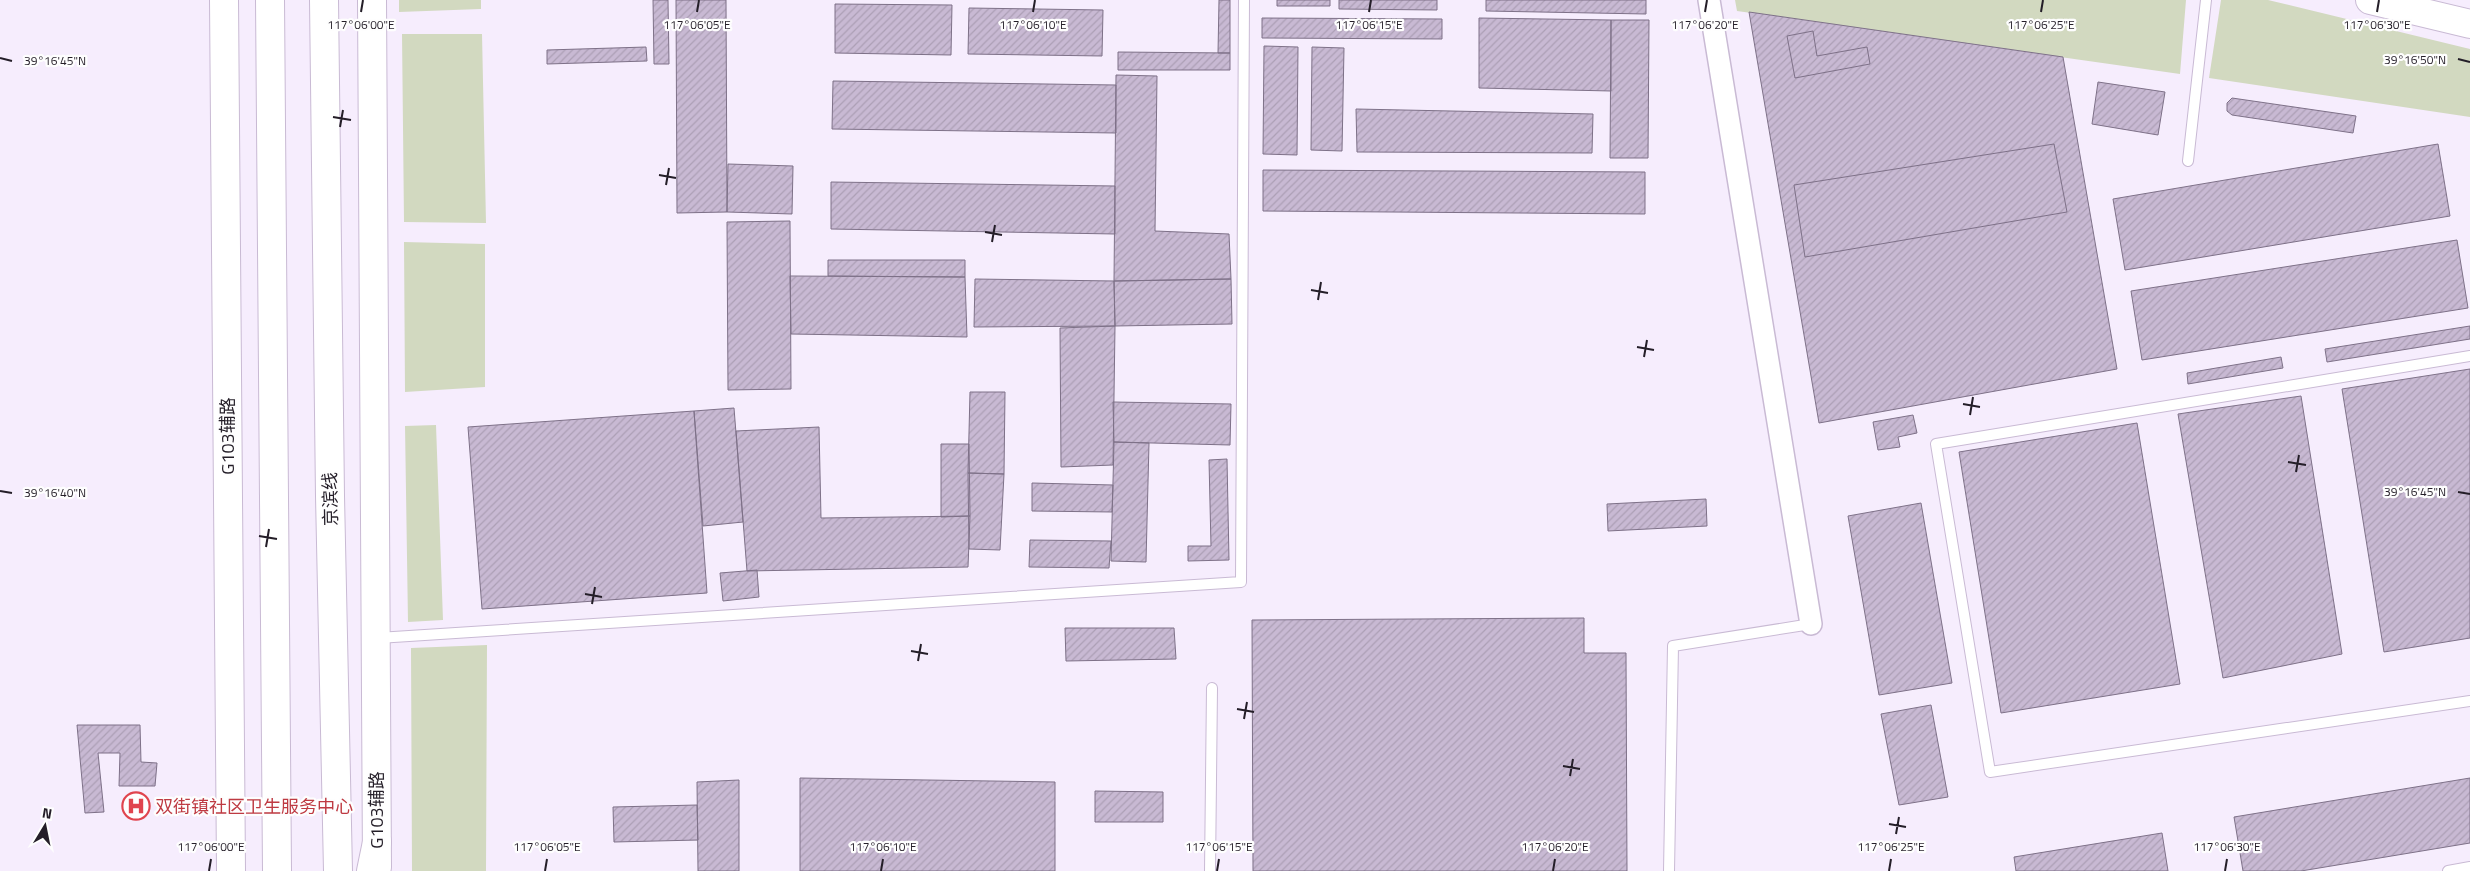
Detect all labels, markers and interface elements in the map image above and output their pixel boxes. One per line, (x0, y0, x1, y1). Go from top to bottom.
text: 117°06'00"E (327, 15, 395, 34)
text: 117°06'05"E (663, 15, 731, 34)
text: 117°06'10"E (999, 15, 1067, 34)
text: 117°06'15"E (1335, 15, 1403, 34)
text: 117°06'20"E (1671, 15, 1739, 34)
text: 117°06'25"E (2007, 15, 2075, 34)
text: 117°06'30"E (2343, 15, 2411, 34)
text: 39°16'50"N (2384, 50, 2446, 69)
text: 39°16'45"N (24, 51, 86, 70)
street label: G103辅路 (214, 397, 241, 475)
street label: 京滨线 (316, 472, 344, 526)
text: 39°16'45"N (2384, 482, 2446, 501)
text: 39°16'40"N (24, 483, 86, 502)
street label: G103辅路 (363, 771, 390, 849)
hospital icon: 双街镇社区卫生服务中心 (121, 791, 151, 821)
place label: 双街镇社区卫生服务中心 (155, 793, 353, 820)
north arrow (20, 801, 70, 851)
text: N (41, 802, 54, 824)
text: 117°06'00"E (177, 837, 245, 856)
text: 117°06'05"E (513, 837, 581, 856)
text: 117°06'10"E (849, 837, 917, 856)
text: 117°06'15"E (1185, 837, 1253, 856)
text: 117°06'20"E (1521, 837, 1589, 856)
text: 117°06'25"E (1857, 837, 1925, 856)
text: 117°06'30"E (2193, 837, 2261, 856)

